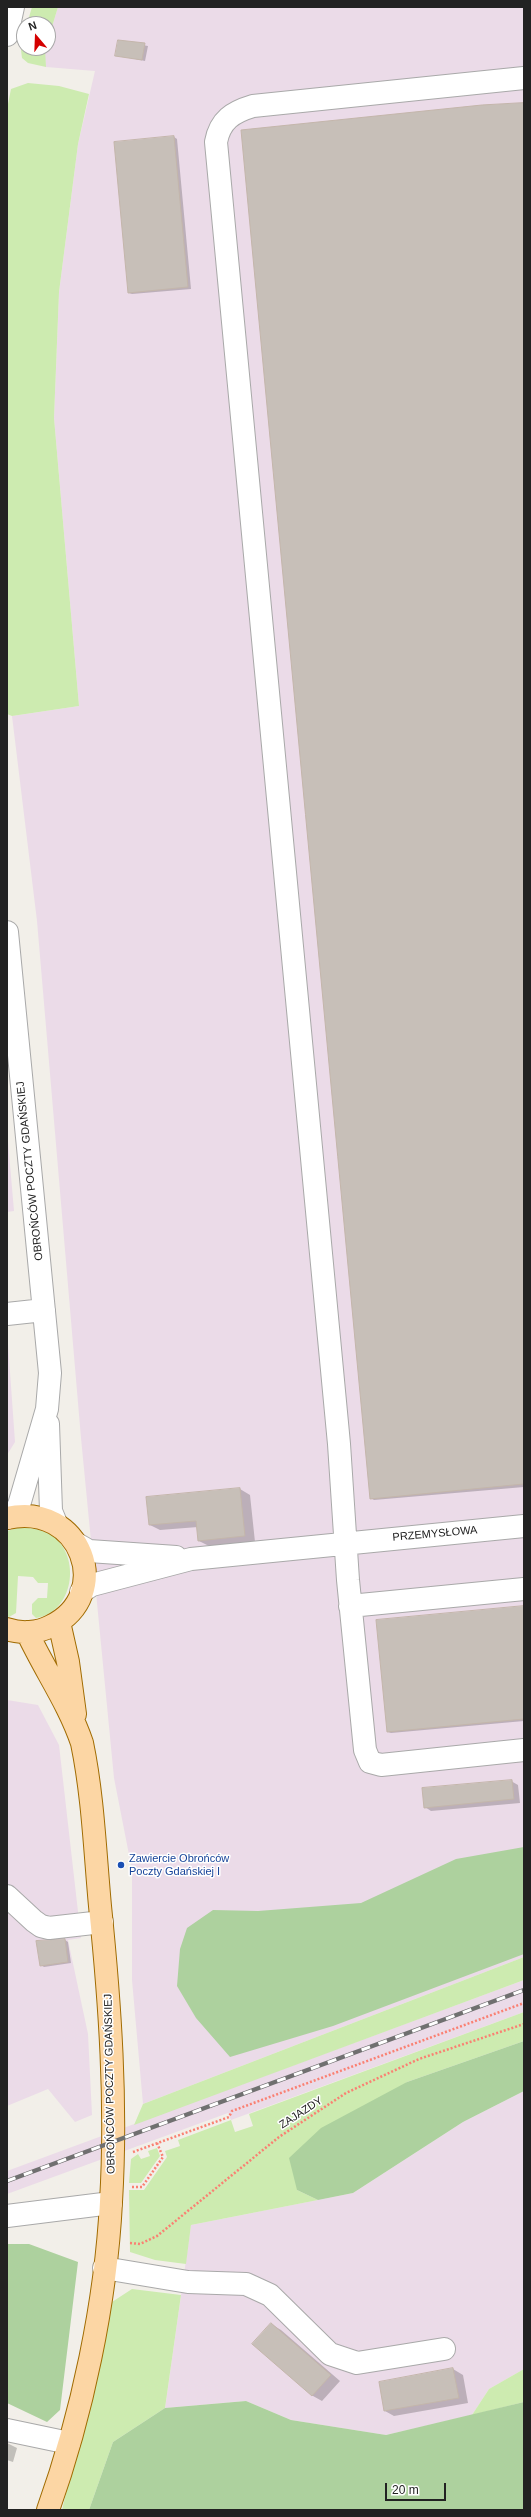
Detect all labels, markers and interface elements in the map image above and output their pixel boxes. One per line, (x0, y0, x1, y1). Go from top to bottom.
north arrow (16, 16, 56, 56)
text: N (27, 19, 38, 33)
street label: OBROŃCÓW POCZTY GDAŃSKIEJ (14, 1081, 46, 1261)
street label: PRZEMYSŁOWA (392, 1524, 478, 1544)
place label: Zawiercie Obrońców Poczty Gdańskiej I (129, 1852, 229, 1878)
marker: Zawiercie Obrońców Poczty Gdańskiej I (116, 1860, 126, 1870)
street label: OBROŃCÓW POCZTY GDAŃSKIEJ (102, 1994, 118, 2174)
street label: ZAJAZDY (277, 2094, 325, 2132)
scale bar (387, 2475, 448, 2501)
text: 20 m (392, 2483, 419, 2497)

